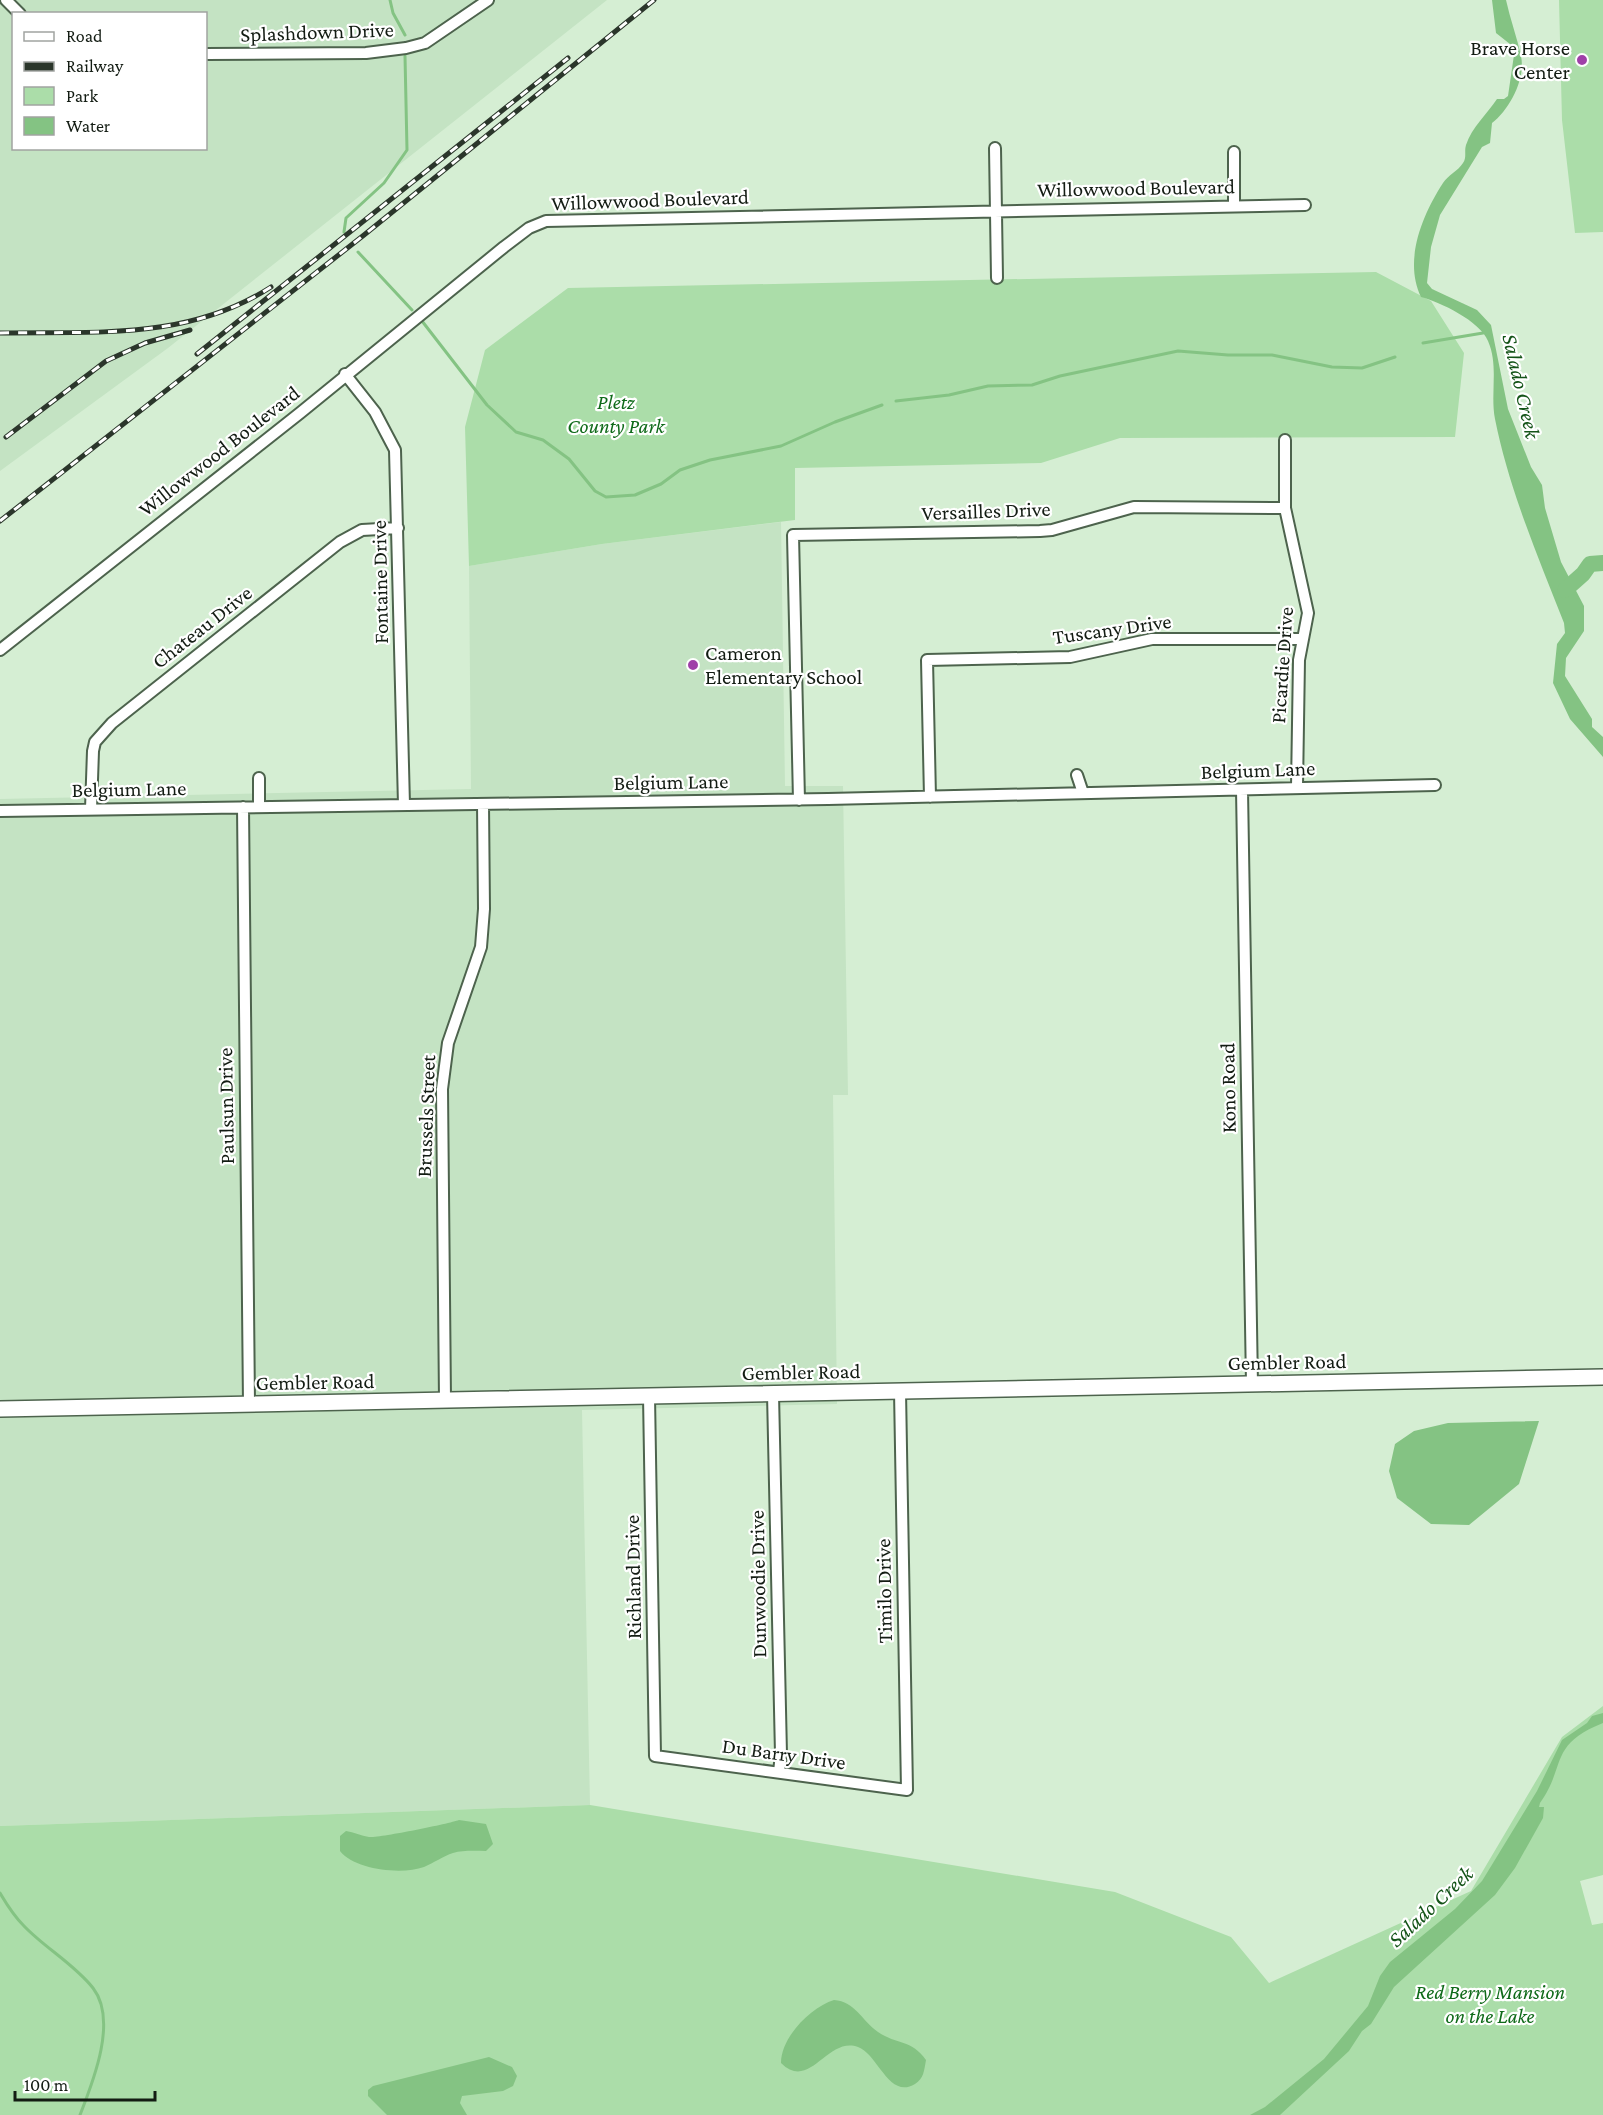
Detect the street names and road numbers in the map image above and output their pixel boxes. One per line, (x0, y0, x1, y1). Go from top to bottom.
street label: Splashdown Drive (240, 17, 394, 47)
street label: Willowwood Boulevard (1037, 174, 1235, 202)
street label: Willowwood Boulevard (551, 185, 749, 215)
street label: Willowwood Boulevard (134, 381, 304, 521)
street label: Versailles Drive (921, 497, 1051, 525)
street label: Fontaine Drive (367, 520, 393, 644)
street label: Chateau Drive (147, 581, 257, 673)
street label: Picardie Drive (1266, 606, 1298, 724)
street label: Tuscany Drive (1051, 609, 1173, 649)
street label: Belgium Lane (1200, 756, 1316, 784)
street label: Belgium Lane (614, 769, 728, 795)
street label: Belgium Lane (72, 776, 186, 802)
street label: Kono Road (1215, 1043, 1241, 1133)
street label: Paulsun Drive (213, 1047, 239, 1165)
street label: Brussels Street (412, 1053, 440, 1178)
street label: Gembler Road (1227, 1349, 1347, 1375)
street label: Gembler Road (741, 1359, 861, 1385)
street label: Gembler Road (255, 1369, 375, 1395)
street label: Dunwoodie Drive (745, 1510, 771, 1658)
street label: Richland Drive (620, 1515, 646, 1639)
street label: Timilo Drive (871, 1538, 897, 1644)
street label: Du Barry Drive (721, 1733, 847, 1775)

